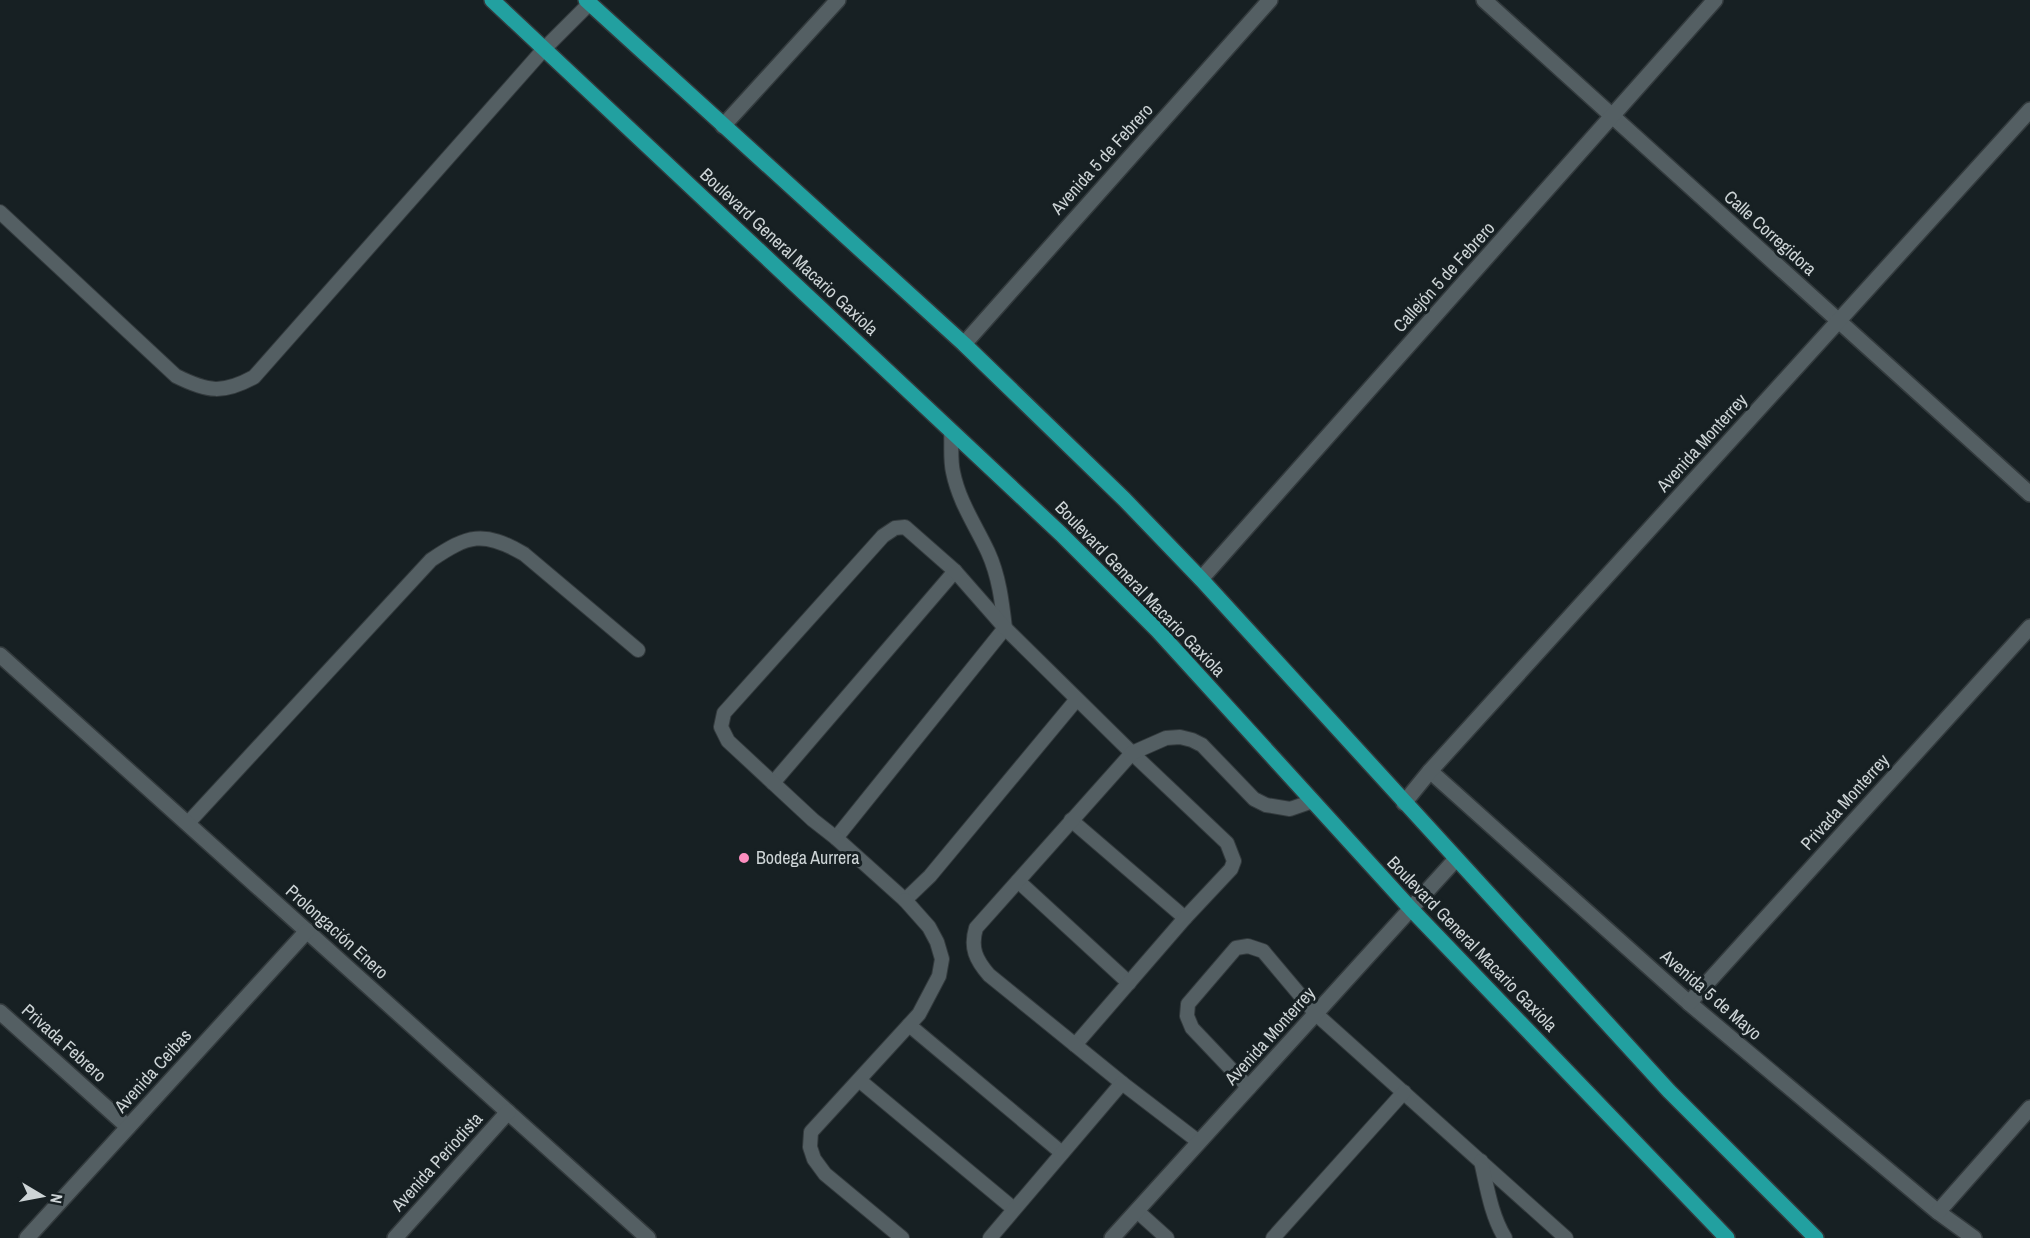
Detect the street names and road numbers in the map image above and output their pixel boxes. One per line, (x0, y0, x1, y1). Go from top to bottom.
street label: Avenida 5 de Febrero (1044, 98, 1158, 220)
street label: Boulevard General Macario Gaxiola (695, 162, 884, 341)
street label: Calle Corregidora (1719, 184, 1822, 281)
street label: Callejón 5 de Febrero (1387, 216, 1500, 338)
street label: Avenida Monterrey (1650, 388, 1753, 498)
street label: Boulevard General Macario Gaxiola (1050, 495, 1231, 682)
street label: Privada Monterrey (1795, 748, 1895, 855)
street label: Boulevard General Macario Gaxiola (1382, 850, 1563, 1037)
street label: Prolongación Enero (280, 879, 394, 985)
street label: Avenida 5 de Mayo (1654, 943, 1767, 1046)
street label: Avenida Monterrey (1218, 981, 1321, 1091)
street label: Privada Febrero (17, 998, 112, 1087)
street label: Avenida Ceibas (108, 1023, 197, 1119)
street label: Avenida Periodista (385, 1107, 488, 1217)

